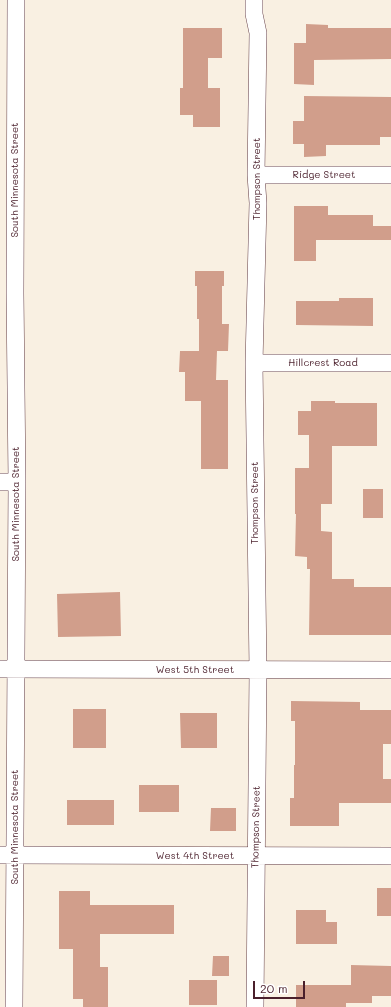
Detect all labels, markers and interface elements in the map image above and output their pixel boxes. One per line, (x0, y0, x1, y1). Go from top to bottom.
street label: South Minnesota Street (9, 122, 21, 238)
street label: Thompson Street (251, 138, 263, 220)
street label: Ridge Street (293, 169, 355, 181)
street label: Hillcrest Road (288, 357, 358, 369)
street label: South Minnesota Street (10, 446, 22, 562)
street label: Thompson Street (249, 462, 261, 544)
street label: West 5th Street (156, 664, 234, 676)
street label: South Minnesota Street (9, 769, 21, 885)
street label: Thompson Street (249, 786, 263, 868)
street label: West 4th Street (156, 850, 234, 862)
scale bar (255, 973, 307, 999)
text: 20 m (260, 980, 288, 996)

